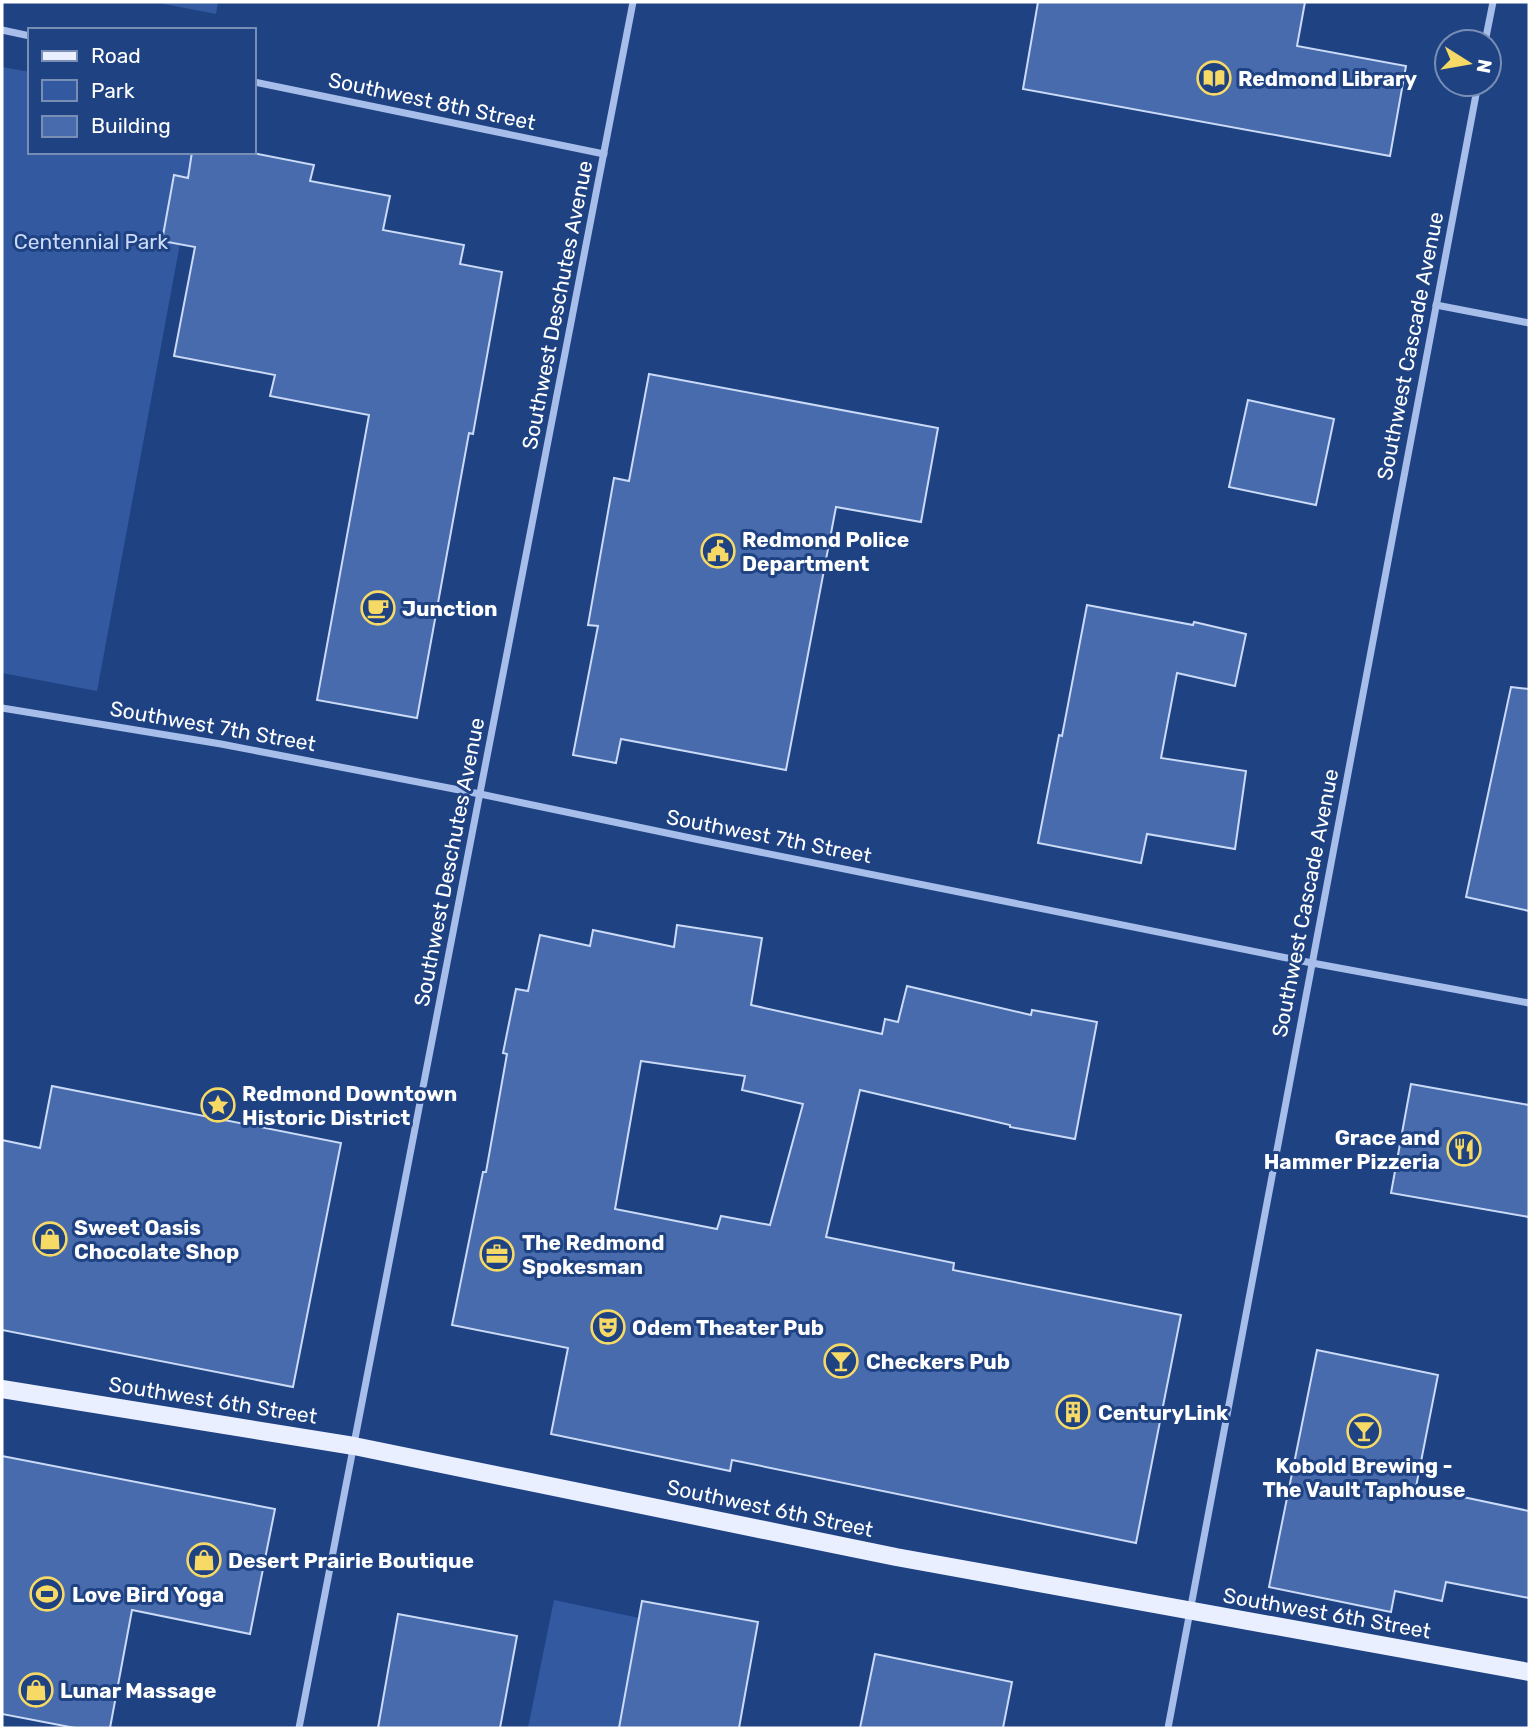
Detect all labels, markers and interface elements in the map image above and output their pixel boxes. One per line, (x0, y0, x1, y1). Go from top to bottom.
legend (28, 28, 256, 154)
north arrow (1433, 28, 1503, 98)
text: Road (91, 43, 141, 68)
text: N (1472, 57, 1497, 75)
library icon: Redmond Library (1195, 59, 1233, 97)
place label: Redmond Library (1238, 66, 1417, 91)
street label: Southwest 8th Street (326, 67, 538, 135)
text: Park (91, 78, 135, 103)
text: Building (91, 113, 171, 138)
street label: Southwest Deschutes Avenue (517, 158, 597, 452)
street label: Southwest Cascade Avenue (1372, 210, 1448, 482)
park label: Centennial Park (14, 229, 168, 254)
place label: Redmond Police Department (742, 527, 909, 576)
public building icon: Redmond Police Department (699, 532, 737, 570)
cafe icon: Junction (359, 589, 397, 627)
place label: Junction (402, 596, 498, 621)
street label: Southwest 7th Street (108, 696, 318, 756)
street label: Southwest Deschutes Avenue (409, 715, 489, 1009)
street label: Southwest Cascade Avenue (1267, 767, 1343, 1039)
street label: Southwest 7th Street (664, 804, 874, 868)
place label: Redmond Downtown Historic District (242, 1081, 457, 1130)
place icon: Redmond Downtown Historic District (199, 1086, 237, 1124)
place label: Grace and Hammer Pizzeria (1264, 1125, 1440, 1174)
restaurant icon: Grace and Hammer Pizzeria (1445, 1130, 1483, 1168)
place label: Sweet Oasis Chocolate Shop (74, 1215, 239, 1264)
shop icon: Sweet Oasis Chocolate Shop (31, 1220, 69, 1258)
place label: The Redmond Spokesman (522, 1230, 664, 1279)
office icon: The Redmond Spokesman (478, 1235, 516, 1273)
theatre icon: Odem Theater Pub (589, 1308, 627, 1346)
place label: Odem Theater Pub (632, 1315, 824, 1340)
bar icon: Checkers Pub (822, 1342, 860, 1380)
place label: Checkers Pub (866, 1349, 1010, 1374)
street label: Southwest 6th Street (107, 1371, 319, 1429)
building icon: CenturyLink (1054, 1393, 1092, 1431)
place label: CenturyLink (1098, 1400, 1229, 1425)
bar icon: Kobold Brewing - The Vault Taphouse (1345, 1412, 1383, 1450)
place label: Kobold Brewing - The Vault Taphouse (1263, 1453, 1465, 1502)
street label: Southwest 6th Street (664, 1474, 876, 1542)
shop icon: Desert Prairie Boutique (185, 1541, 223, 1579)
place label: Desert Prairie Boutique (228, 1548, 474, 1573)
sports icon: Love Bird Yoga (28, 1575, 66, 1613)
place label: Love Bird Yoga (72, 1582, 224, 1607)
street label: Southwest 6th Street (1221, 1582, 1433, 1644)
shop icon: Lunar Massage (17, 1671, 55, 1709)
place label: Lunar Massage (60, 1678, 217, 1703)

